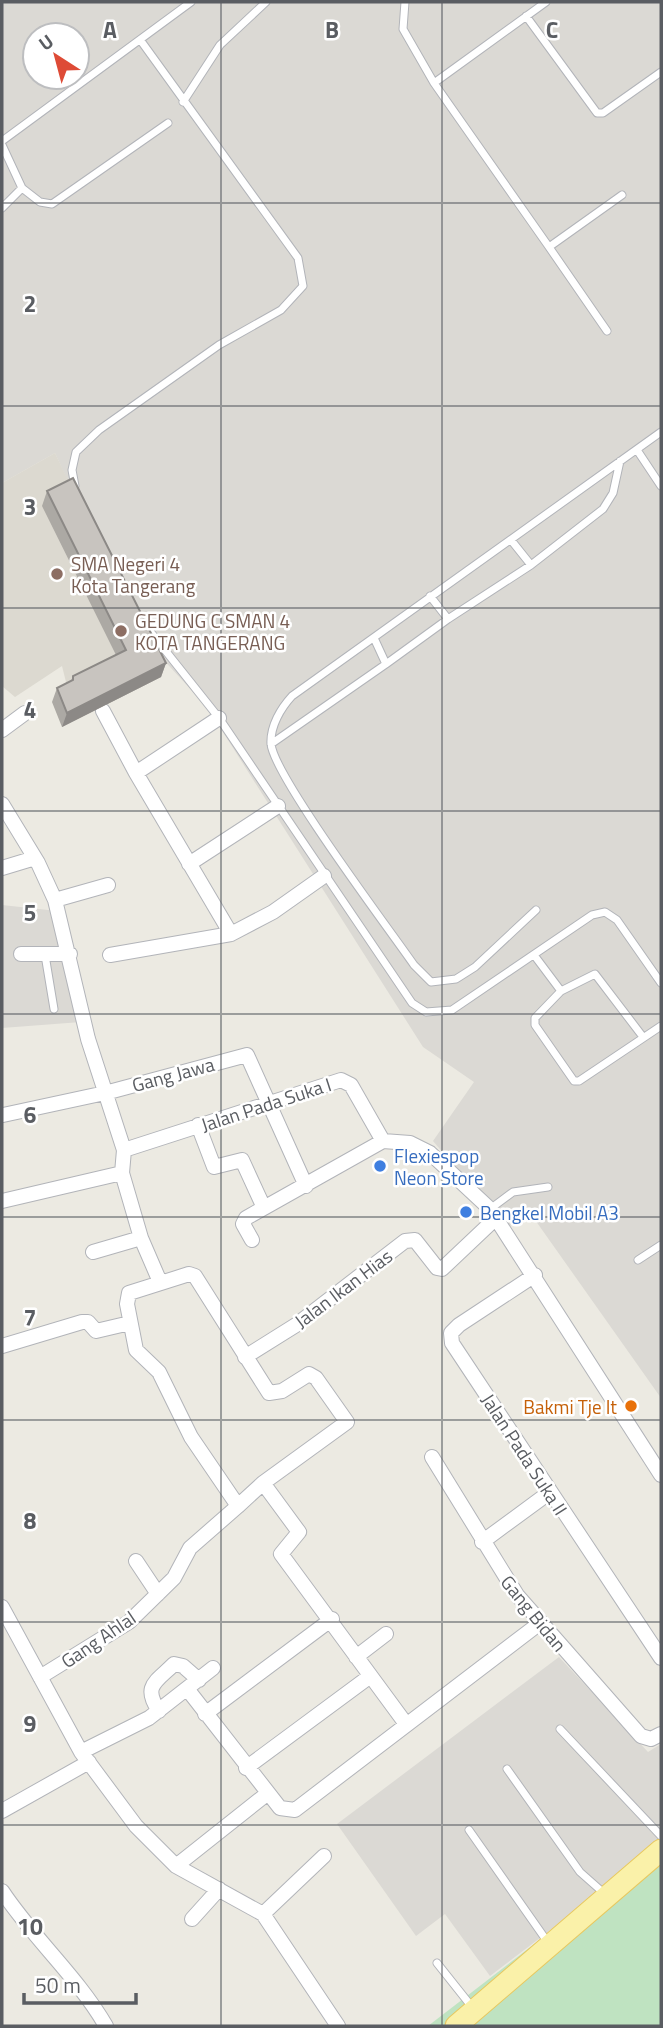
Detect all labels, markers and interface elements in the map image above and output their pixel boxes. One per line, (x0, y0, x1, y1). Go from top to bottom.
text: A (103, 12, 117, 47)
text: B (325, 12, 339, 47)
text: C (546, 12, 558, 47)
north arrow (21, 21, 91, 91)
text: U (32, 26, 59, 57)
text: 2 (24, 286, 36, 321)
text: 3 (24, 489, 36, 524)
place label: SMA Negeri 4 Kota Tangerang (71, 549, 196, 600)
marker: SMA Negeri 4 Kota Tangerang (49, 566, 65, 582)
place label: GEDUNG C SMAN 4 KOTA TANGERANG (135, 606, 290, 657)
marker: GEDUNG C SMAN 4 KOTA TANGERANG (113, 623, 129, 639)
text: 4 (24, 692, 36, 727)
text: 5 (24, 895, 36, 930)
street label: Gang Jawa (129, 1049, 218, 1099)
street label: Jalan Pada Suka I (197, 1069, 335, 1139)
text: 6 (24, 1097, 37, 1132)
place label: Flexiespop Neon Store (394, 1141, 484, 1192)
marker: Flexiespop Neon Store (372, 1158, 388, 1174)
place label: Bengkel Mobil A3 (480, 1198, 619, 1227)
marker: Bengkel Mobil A3 (458, 1204, 474, 1220)
street label: Jalan Ikan Hias (288, 1241, 398, 1335)
text: 7 (24, 1300, 36, 1335)
street label: Jalan Pada Suka II (475, 1387, 575, 1521)
place label: Bakmi Tje It (523, 1392, 617, 1421)
marker: Bakmi Tje It (623, 1398, 639, 1414)
text: 8 (24, 1503, 37, 1538)
street label: Gang Bidan (494, 1569, 574, 1657)
street label: Gang Ahlal (55, 1603, 141, 1675)
text: 9 (24, 1706, 37, 1741)
text: 10 (17, 1909, 43, 1944)
scale bar (24, 1962, 136, 2006)
text: 50 m (35, 1969, 81, 2001)

